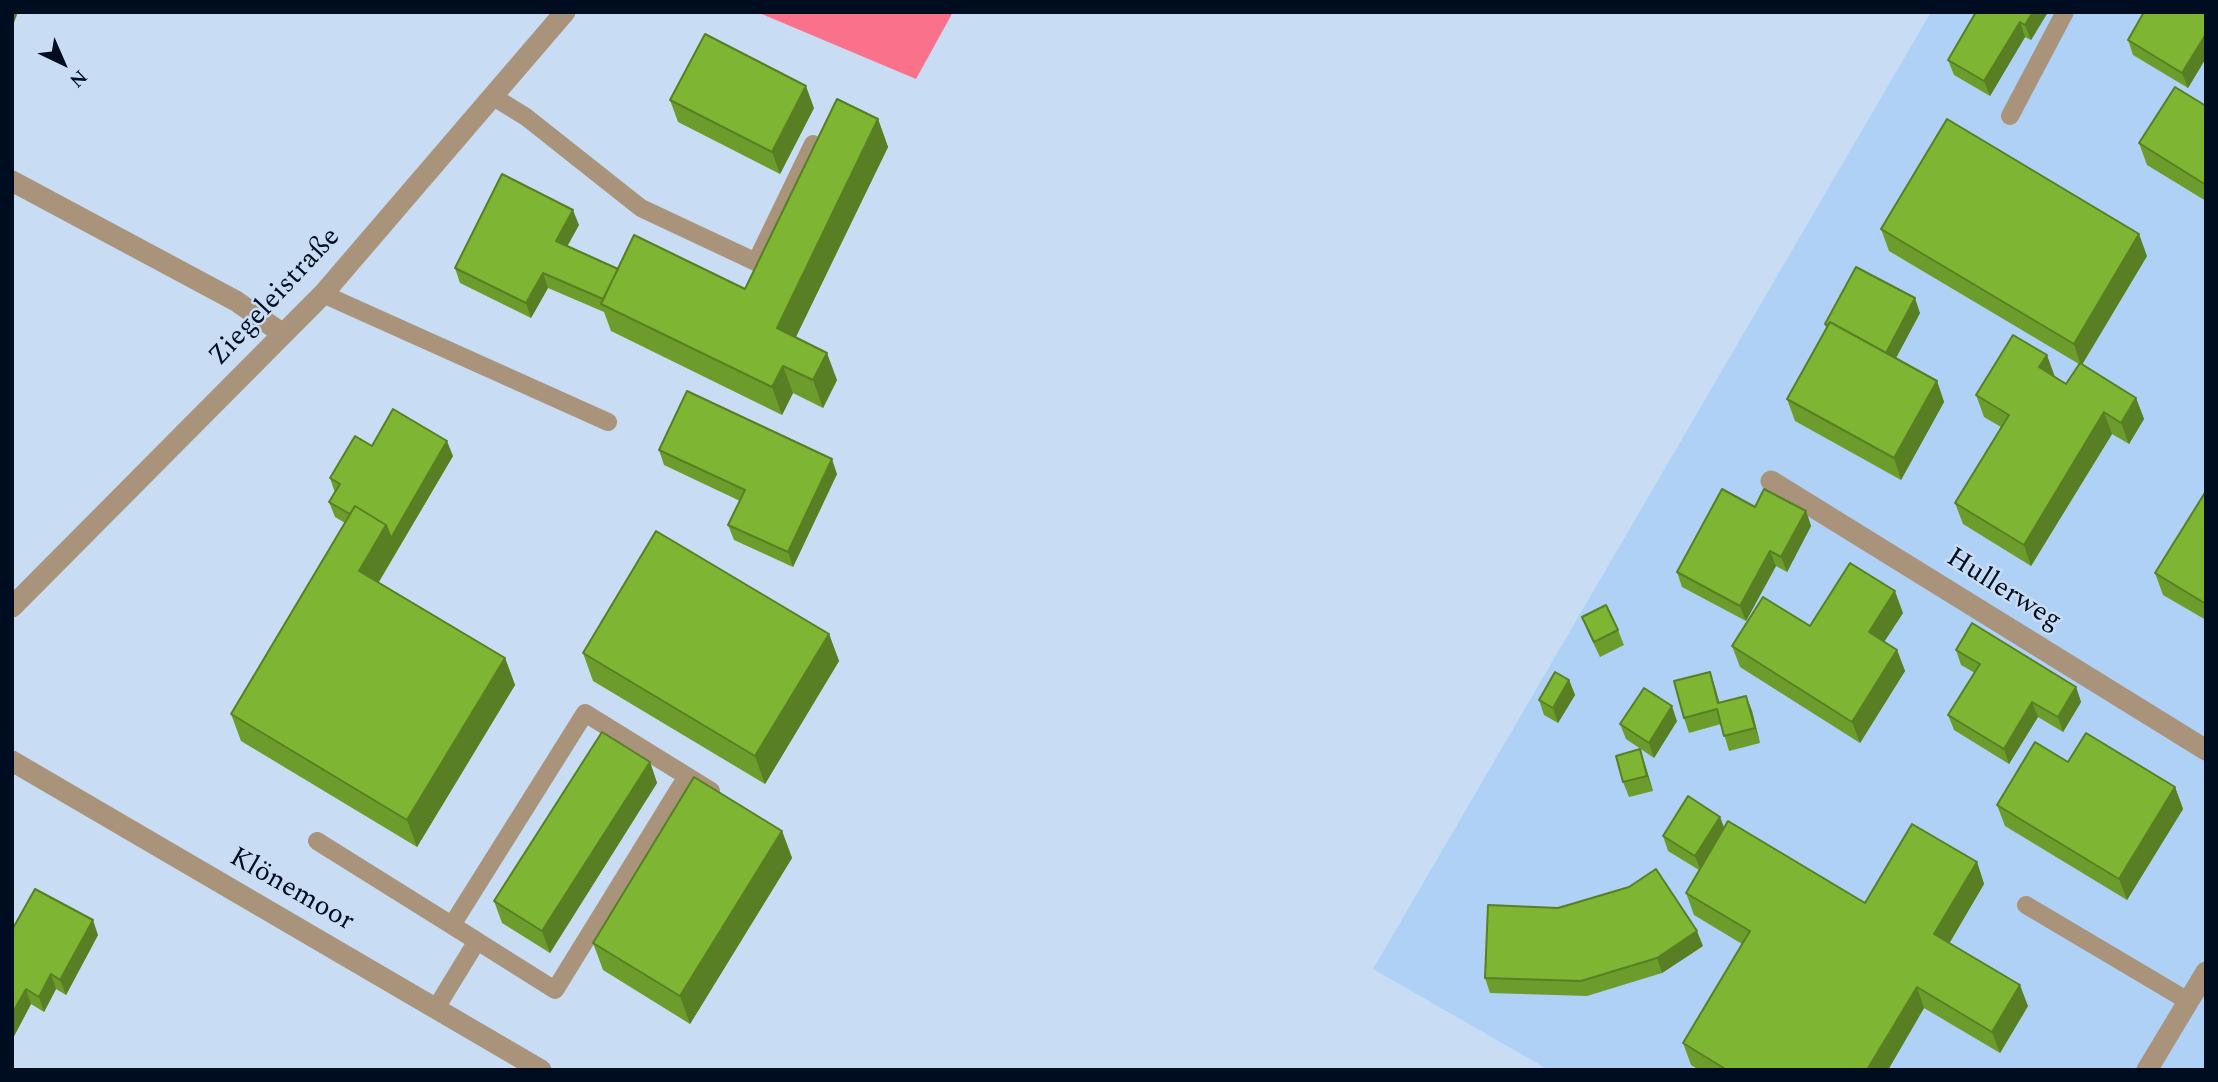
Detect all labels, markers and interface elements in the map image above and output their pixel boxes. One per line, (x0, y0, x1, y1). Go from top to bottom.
north arrow (28, 28, 98, 98)
text: N (62, 63, 94, 94)
street label: Ziegeleistraße (203, 222, 349, 374)
street label: Hullerweg (1939, 542, 2067, 640)
street label: Klönemoor (223, 842, 359, 940)

